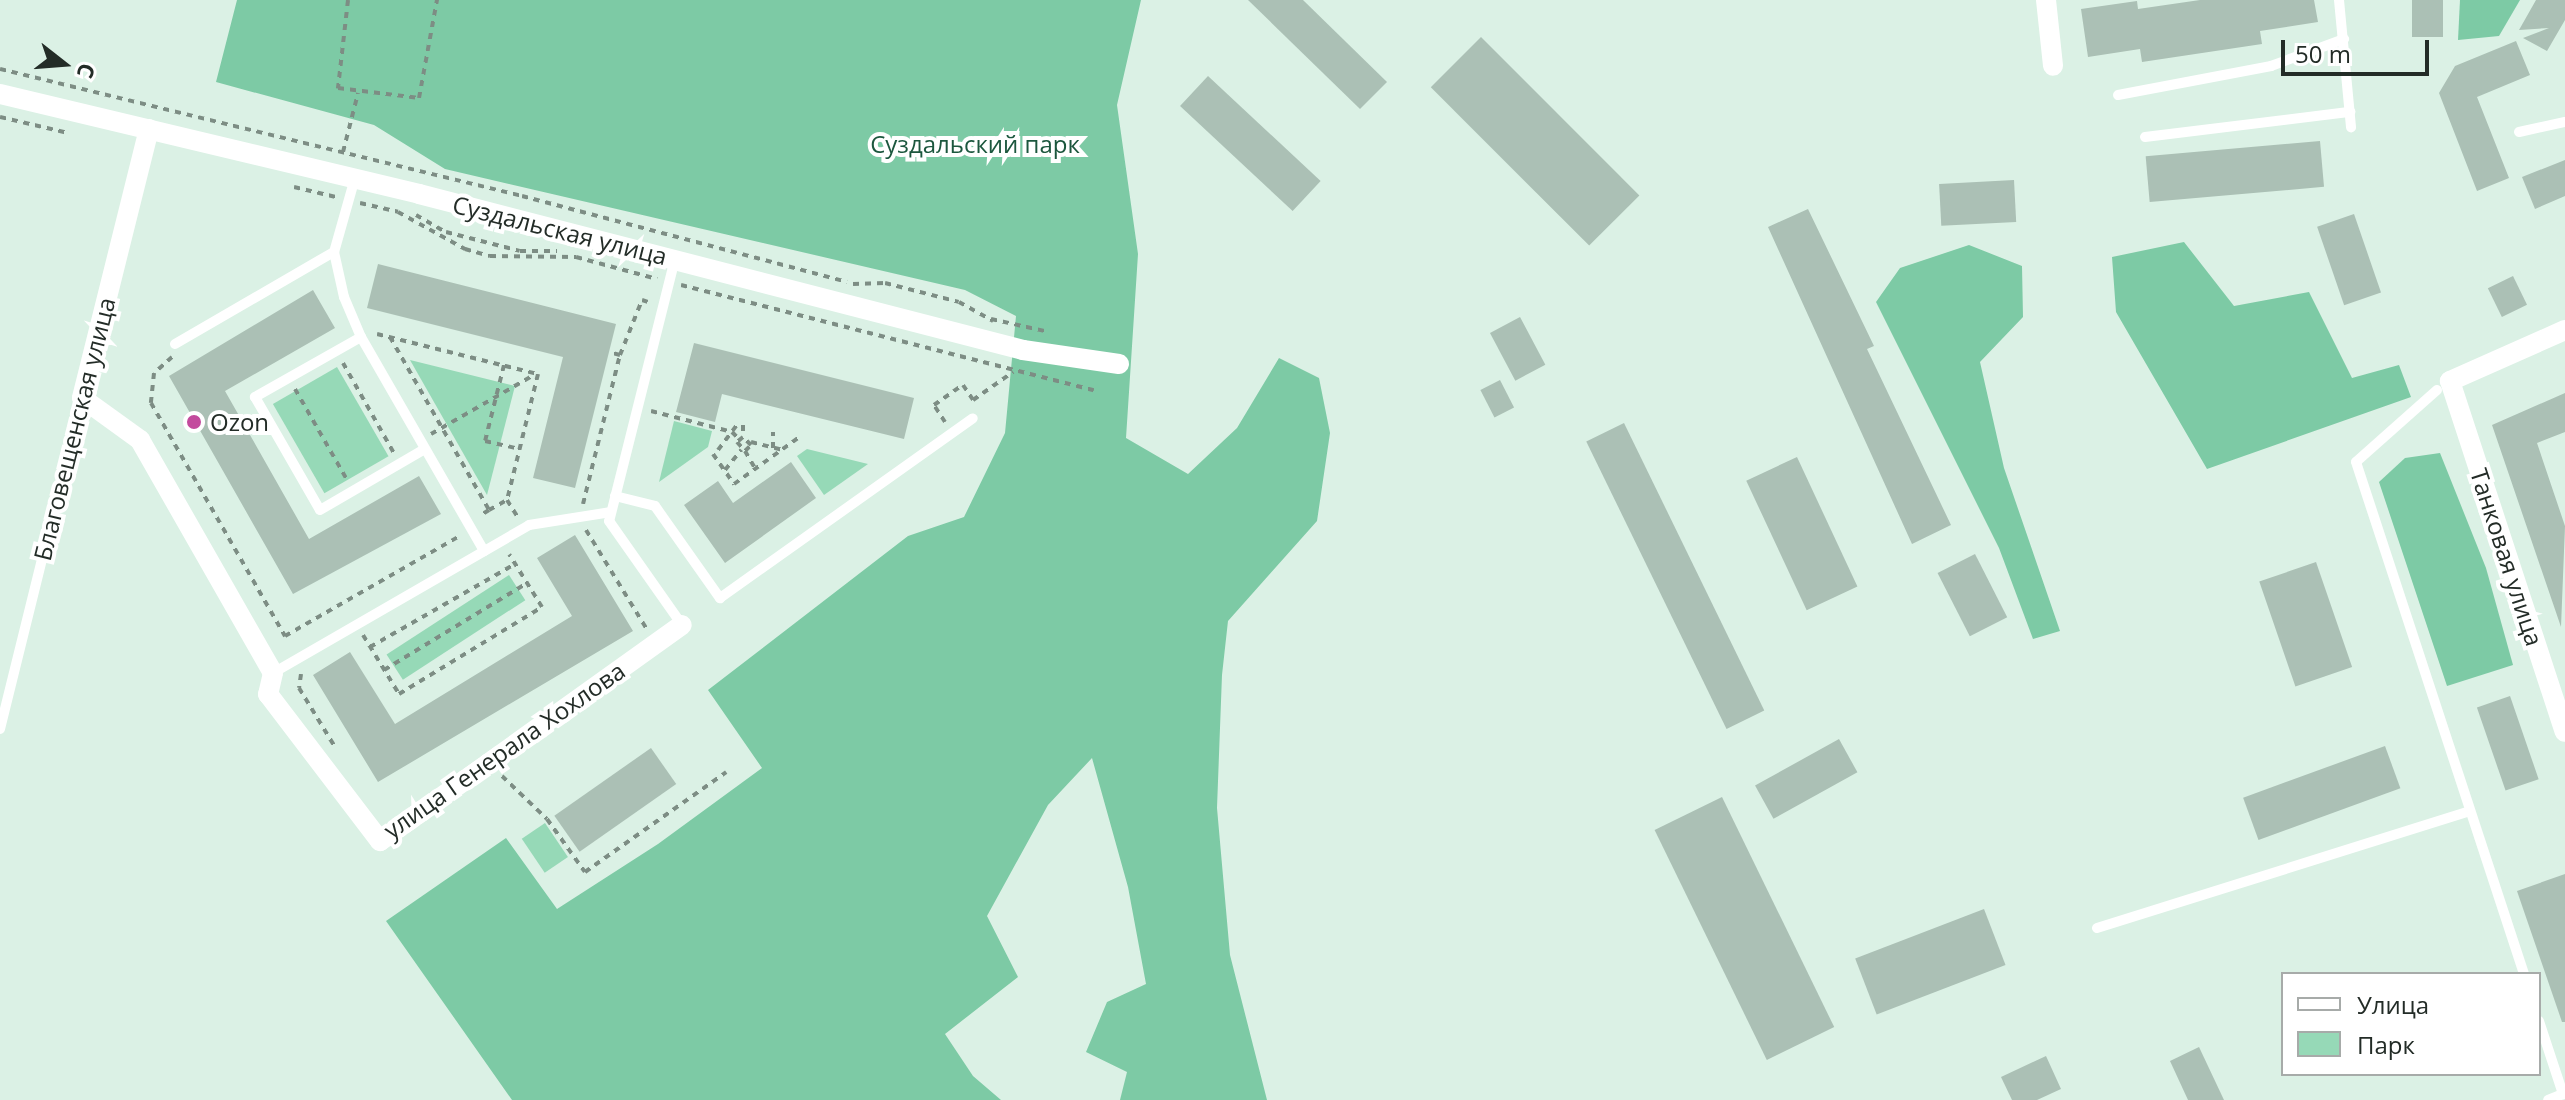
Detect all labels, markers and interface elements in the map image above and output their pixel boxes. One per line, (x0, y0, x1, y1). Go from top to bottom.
north arrow (24, 24, 104, 104)
scale bar (2285, 24, 2433, 74)
text: 50 m (2295, 37, 2351, 70)
text: С (71, 60, 103, 82)
park label: Суздальский парк (870, 130, 1080, 158)
street label: Суздальская улица (450, 189, 670, 271)
street label: Благовещенская улица (27, 294, 121, 564)
place label: Ozon (210, 408, 269, 436)
marker: Ozon (185, 413, 203, 431)
street label: Танковая улица (2465, 465, 2549, 649)
street label: улица Генерала Хохлова (378, 656, 630, 844)
legend (2281, 972, 2541, 1076)
text: Улица (2357, 988, 2429, 1021)
text: Парк (2357, 1028, 2415, 1061)

